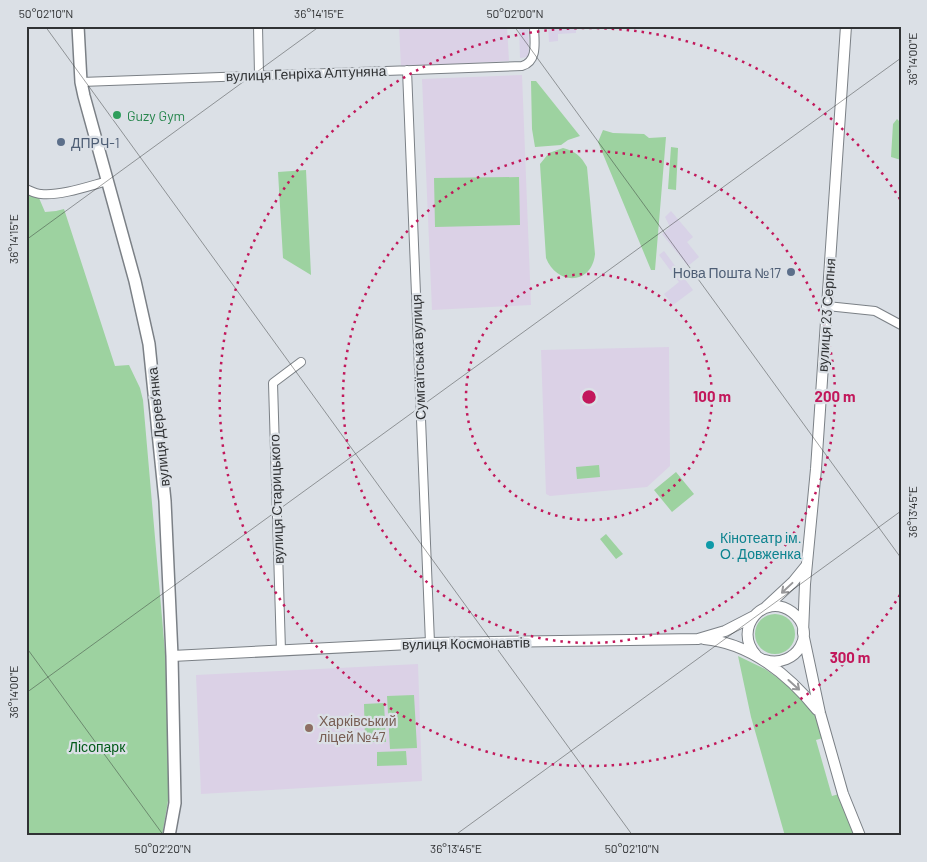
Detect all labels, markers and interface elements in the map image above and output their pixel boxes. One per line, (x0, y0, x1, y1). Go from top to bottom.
text: 50°02'10"N (19, 6, 73, 20)
text: 36°14'15"E (294, 6, 344, 20)
text: 50°02'00"N (486, 6, 544, 20)
text: 36°14'00"E (905, 32, 919, 86)
street label: вулиця Генріха Алтуняна (225, 62, 387, 84)
place label: Guzy Gym (127, 107, 185, 124)
marker: Guzy Gym (111, 109, 123, 121)
place label: ДПРЧ-1 (71, 134, 120, 151)
marker: ДПРЧ-1 (55, 136, 67, 148)
text: 36°14'15"E (6, 214, 20, 264)
street label: вулиця 23 Серпня (814, 257, 838, 373)
place label: Нова Пошта №17 (673, 264, 781, 281)
marker: Нова Пошта №17 (785, 266, 797, 278)
street label: Сумгаїтська вулиця (407, 294, 429, 420)
street label: вулиця Дерев’янка (143, 366, 173, 488)
text: 100 m (693, 387, 731, 405)
text: 200 m (814, 387, 856, 405)
centre of rings (580, 388, 598, 406)
street label: вулиця Старицького (265, 434, 287, 564)
text: 36°13'45"E (905, 486, 919, 538)
place label: Кінотеатр ім. О. Довженка (720, 529, 802, 562)
marker: Кінотеатр ім. О. Довженка (704, 539, 716, 551)
one-way arrow (781, 582, 794, 594)
street label: вулиця Космонавтів (402, 633, 530, 653)
text: 300 m (830, 648, 870, 666)
text: 36°14'00"E (6, 665, 20, 719)
one-way arrow (788, 679, 800, 691)
place label: Харківський ліцей №47 (319, 712, 397, 745)
marker: Харківський ліцей №47 (303, 722, 315, 734)
park label: Лісопарк (69, 738, 126, 755)
text: 50°02'20"N (135, 841, 191, 855)
text: 36°13'45"E (430, 841, 482, 855)
text: 50°02'10"N (605, 841, 659, 855)

